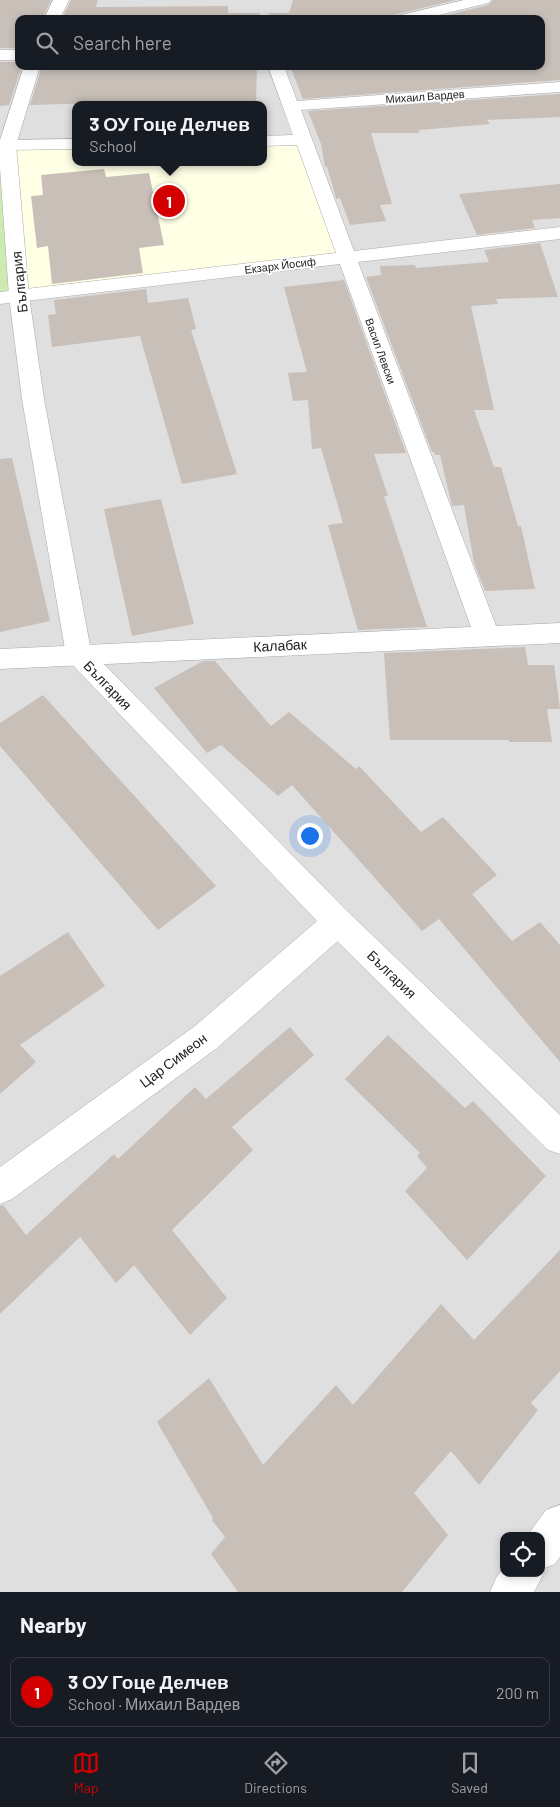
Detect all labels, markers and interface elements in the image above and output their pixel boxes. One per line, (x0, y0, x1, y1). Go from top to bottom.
search box (15, 15, 545, 70)
icon: search (33, 29, 61, 57)
text: Search here (73, 31, 172, 54)
street label: Михаил Вардев (385, 87, 465, 105)
popup (72, 101, 267, 166)
text: 3 ОУ Гоце Делчев (89, 112, 250, 135)
text: School (89, 136, 136, 155)
pin: 1 (153, 182, 185, 220)
street label: България (7, 250, 31, 314)
street label: Екзарх Йосиф (244, 254, 316, 276)
street label: Васил Левски (363, 316, 399, 386)
street label: Калабак (253, 635, 308, 655)
street label: България (80, 657, 136, 713)
your location (297, 823, 323, 849)
street label: България (364, 946, 420, 1002)
street label: Цар Симеон (136, 1029, 210, 1091)
map controls (500, 1532, 545, 1577)
button: locate (500, 1532, 545, 1577)
text: Nearby (20, 1612, 86, 1637)
text: 3 ОУ Гоце Делчев (68, 1670, 229, 1693)
text: 1 (34, 1683, 40, 1702)
text: 200 m (496, 1683, 539, 1702)
text: School · Михаил Вардев (68, 1694, 240, 1713)
tab: Map (72, 1749, 100, 1796)
tab: Directions (244, 1749, 307, 1796)
tab: Saved (451, 1749, 488, 1796)

